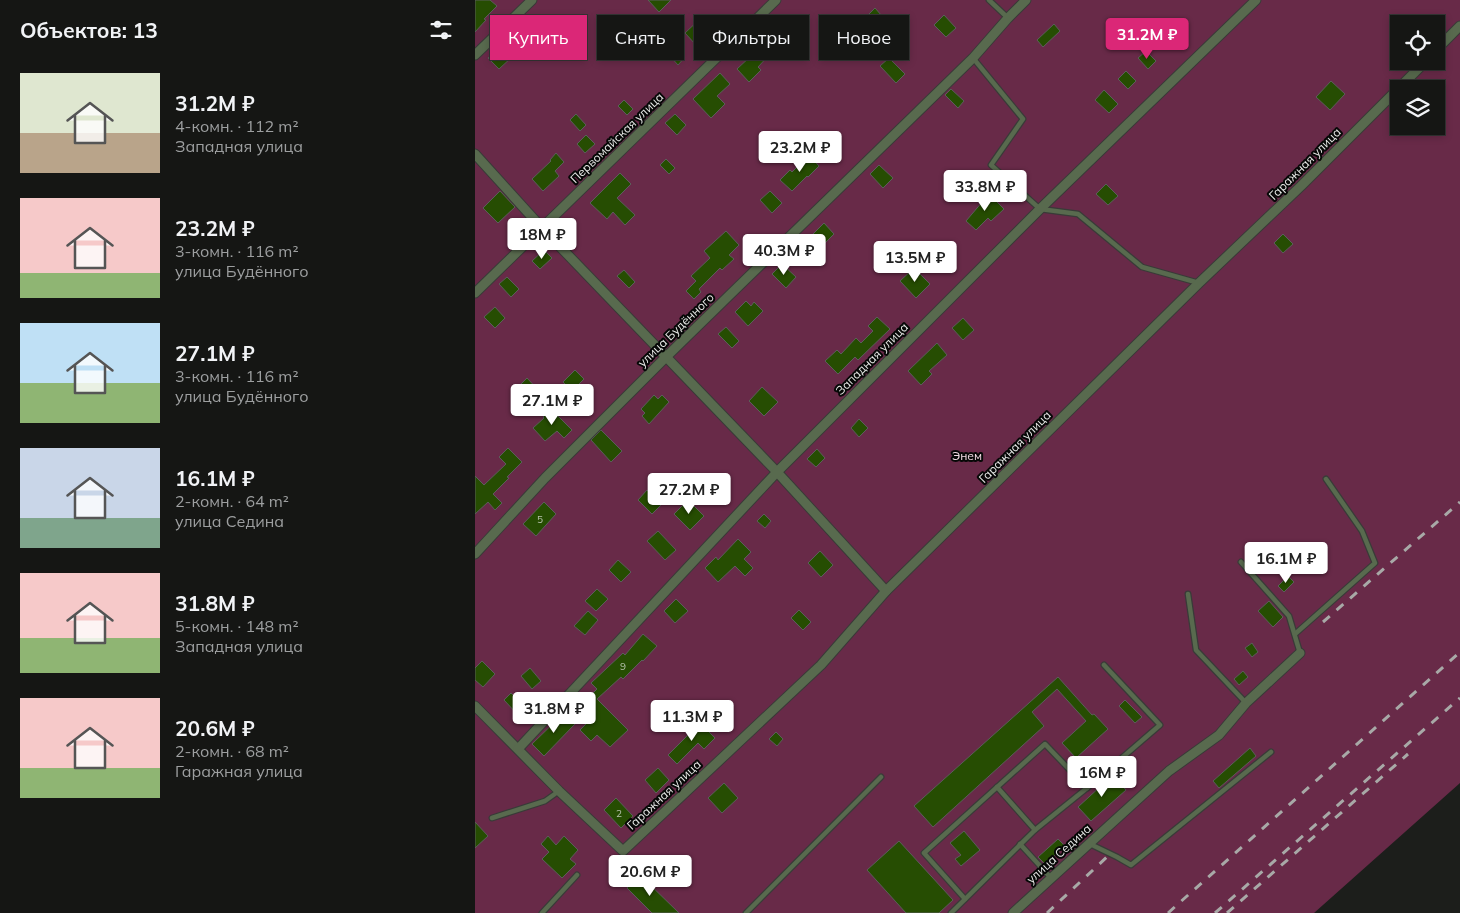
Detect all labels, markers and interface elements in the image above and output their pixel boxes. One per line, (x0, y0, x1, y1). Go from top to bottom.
chip: Купить (490, 15, 587, 60)
chip: Снять (597, 15, 684, 60)
chip: Фильтры (694, 15, 809, 60)
chip: Новое (819, 15, 909, 60)
map controls (1390, 15, 1445, 135)
button: locate (1390, 15, 1445, 70)
icon: filters (427, 16, 455, 44)
text: Объектов: 13 (20, 17, 158, 43)
pin: 31.2M ₽ (1101, 18, 1193, 60)
text: 31.2M ₽ (1117, 24, 1177, 44)
button: layers (1390, 80, 1445, 135)
street label: Первомайская улица (567, 89, 666, 186)
text: 31.2M ₽ (175, 90, 255, 116)
icon: home (60, 93, 120, 153)
text: 4-комн. · 112 m² (175, 116, 299, 136)
street label: Гаражная улица (1265, 124, 1344, 203)
pin: 23.2M ₽ (754, 130, 846, 173)
text: Западная улица (175, 136, 303, 156)
text: 23.2M ₽ (770, 137, 830, 157)
pin: 33.8M ₽ (939, 170, 1031, 212)
text: 33.8M ₽ (955, 176, 1015, 196)
text: 23.2M ₽ (175, 215, 255, 241)
icon: home (60, 218, 120, 278)
pin: 18M ₽ (507, 218, 577, 260)
text: 18M ₽ (518, 224, 566, 244)
pin: 40.3M ₽ (738, 234, 830, 276)
text: 40.3M ₽ (754, 240, 814, 260)
pin: 13.5M ₽ (869, 240, 961, 283)
text: 3-комн. · 116 m² (175, 241, 299, 261)
text: 13.5M ₽ (885, 247, 945, 267)
text: улица Будённого (175, 261, 309, 281)
street label: улица Будённого (634, 289, 717, 370)
street label: Западная улица (832, 319, 911, 398)
text: 27.1M ₽ (175, 340, 255, 366)
icon: home (60, 343, 120, 403)
text: 3-комн. · 116 m² (175, 366, 299, 386)
pin: 27.1M ₽ (506, 384, 598, 426)
text: улица Будённого (175, 386, 309, 406)
text: 27.1M ₽ (522, 390, 582, 410)
street label: Гаражная улица (975, 407, 1054, 486)
park label: Энем (952, 448, 982, 463)
text: 16.1M ₽ (175, 465, 255, 491)
icon: home (60, 468, 120, 528)
pin: 27.2M ₽ (643, 472, 735, 515)
text: 27.2M ₽ (659, 479, 719, 499)
text: 2-комн. · 64 m² (175, 491, 289, 511)
text: улица Седина (175, 511, 284, 531)
house number: 5 (537, 513, 543, 526)
pin: 16.1M ₽ (1240, 542, 1332, 584)
text: 16.1M ₽ (1256, 548, 1316, 568)
text: 31.8M ₽ (175, 590, 255, 616)
icon: home (60, 593, 120, 653)
text: 5-комн. · 148 m² (175, 616, 299, 636)
text: Западная улица (175, 636, 303, 656)
house number: 9 (620, 660, 626, 673)
pin: 31.8M ₽ (508, 692, 600, 734)
text: 31.8M ₽ (524, 698, 584, 718)
pin: 11.3M ₽ (646, 700, 738, 742)
text: 11.3M ₽ (662, 706, 722, 726)
text: 20.6M ₽ (175, 715, 255, 741)
icon: home (60, 718, 120, 778)
text: 2-комн. · 68 m² (175, 741, 289, 761)
street label: Гаражная улица (623, 756, 704, 833)
pin: 16M ₽ (1067, 756, 1137, 798)
text: Гаражная улица (175, 761, 303, 781)
text: 16M ₽ (1078, 762, 1126, 782)
house number: 2 (616, 807, 622, 820)
street label: улица Седина (1023, 821, 1094, 887)
pin: 20.6M ₽ (604, 854, 696, 897)
text: 20.6M ₽ (620, 861, 680, 881)

